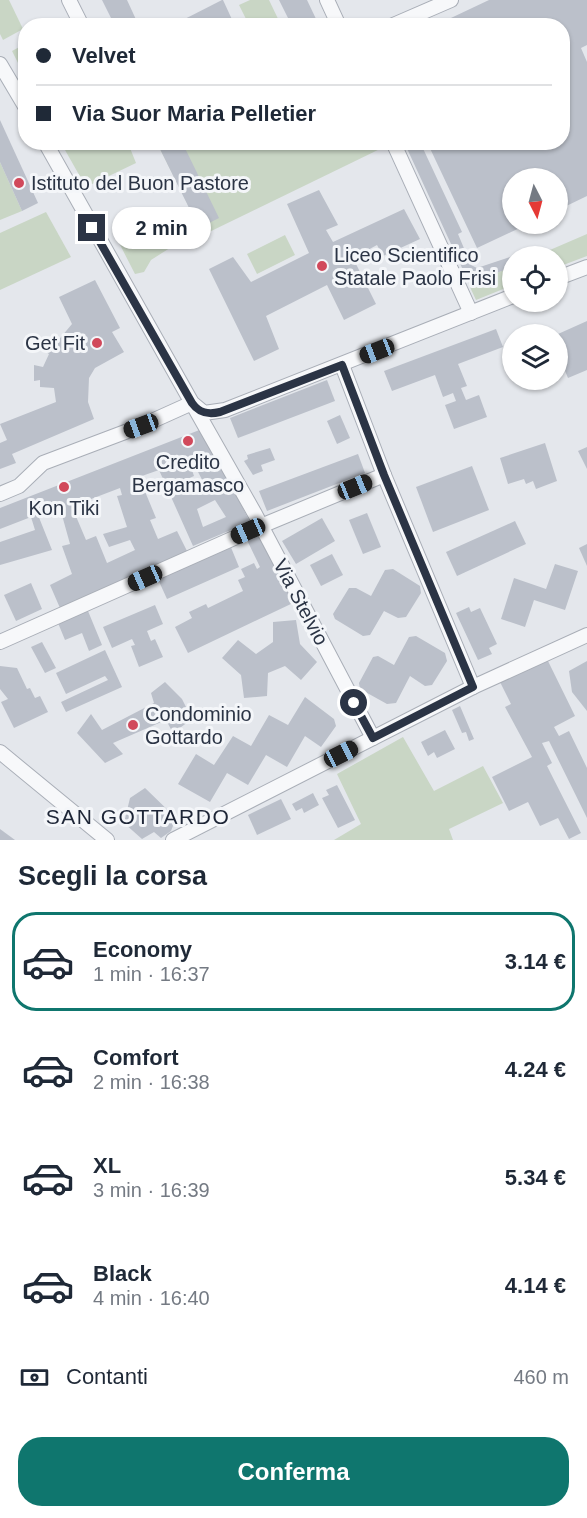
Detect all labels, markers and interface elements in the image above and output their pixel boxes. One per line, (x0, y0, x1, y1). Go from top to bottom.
text: Velvet (72, 43, 136, 68)
text: Via Suor Maria Pelletier (72, 101, 316, 126)
north arrow (502, 168, 568, 234)
map controls (502, 168, 568, 390)
place label: Istituto del Buon Pastore (31, 172, 249, 194)
marker: Istituto del Buon Pastore (12, 176, 26, 190)
callout: 2 min (113, 207, 212, 249)
route end (78, 214, 105, 241)
text: 2 min (135, 217, 188, 239)
place label: Liceo Scientifico Statale Paolo Frisi (334, 244, 496, 289)
button: locate (502, 246, 568, 312)
marker: Liceo Scientifico Statale Paolo Frisi (315, 259, 329, 273)
button: layers (502, 324, 568, 390)
place label: Get Fit (25, 332, 85, 354)
marker: Get Fit (90, 336, 104, 350)
car (357, 336, 397, 366)
car (121, 411, 161, 441)
marker: Credito Bergamasco (181, 434, 195, 448)
place label: Credito Bergamasco (132, 451, 244, 496)
car (335, 472, 375, 502)
marker: Kon Tiki (57, 480, 71, 494)
place label: Kon Tiki (28, 497, 100, 519)
car (228, 515, 268, 547)
street label: Via Stelvio (269, 555, 333, 649)
car (125, 562, 165, 594)
route start (340, 689, 367, 716)
place label: Condominio Gottardo (145, 703, 252, 748)
marker: Condominio Gottardo (126, 718, 140, 732)
car (321, 738, 361, 770)
district label: SAN GOTTARDO (46, 805, 230, 828)
text: Scegli la corsa (18, 861, 207, 891)
icon: car (21, 935, 75, 989)
text: Economy (93, 937, 192, 962)
text: 3.14 € (505, 949, 566, 974)
text: 1 min · 16:37 (93, 963, 210, 985)
icon: car (21, 1043, 75, 1097)
text: Comfort (93, 1045, 179, 1070)
text: 4.24 € (505, 1057, 566, 1082)
text: 2 min · 16:38 (93, 1071, 210, 1093)
icon: car (21, 1151, 75, 1205)
text: XL (93, 1153, 121, 1178)
text: 5.34 € (505, 1165, 566, 1190)
text: 3 min · 16:39 (93, 1179, 210, 1201)
icon: car (21, 1259, 75, 1313)
text: Black (93, 1261, 152, 1286)
text: 4.14 € (505, 1273, 566, 1298)
text: 4 min · 16:40 (93, 1287, 210, 1309)
icon: cash (18, 1361, 51, 1394)
text: Contanti (66, 1364, 148, 1389)
text: 460 m (513, 1366, 569, 1388)
button: Conferma (18, 1437, 569, 1506)

